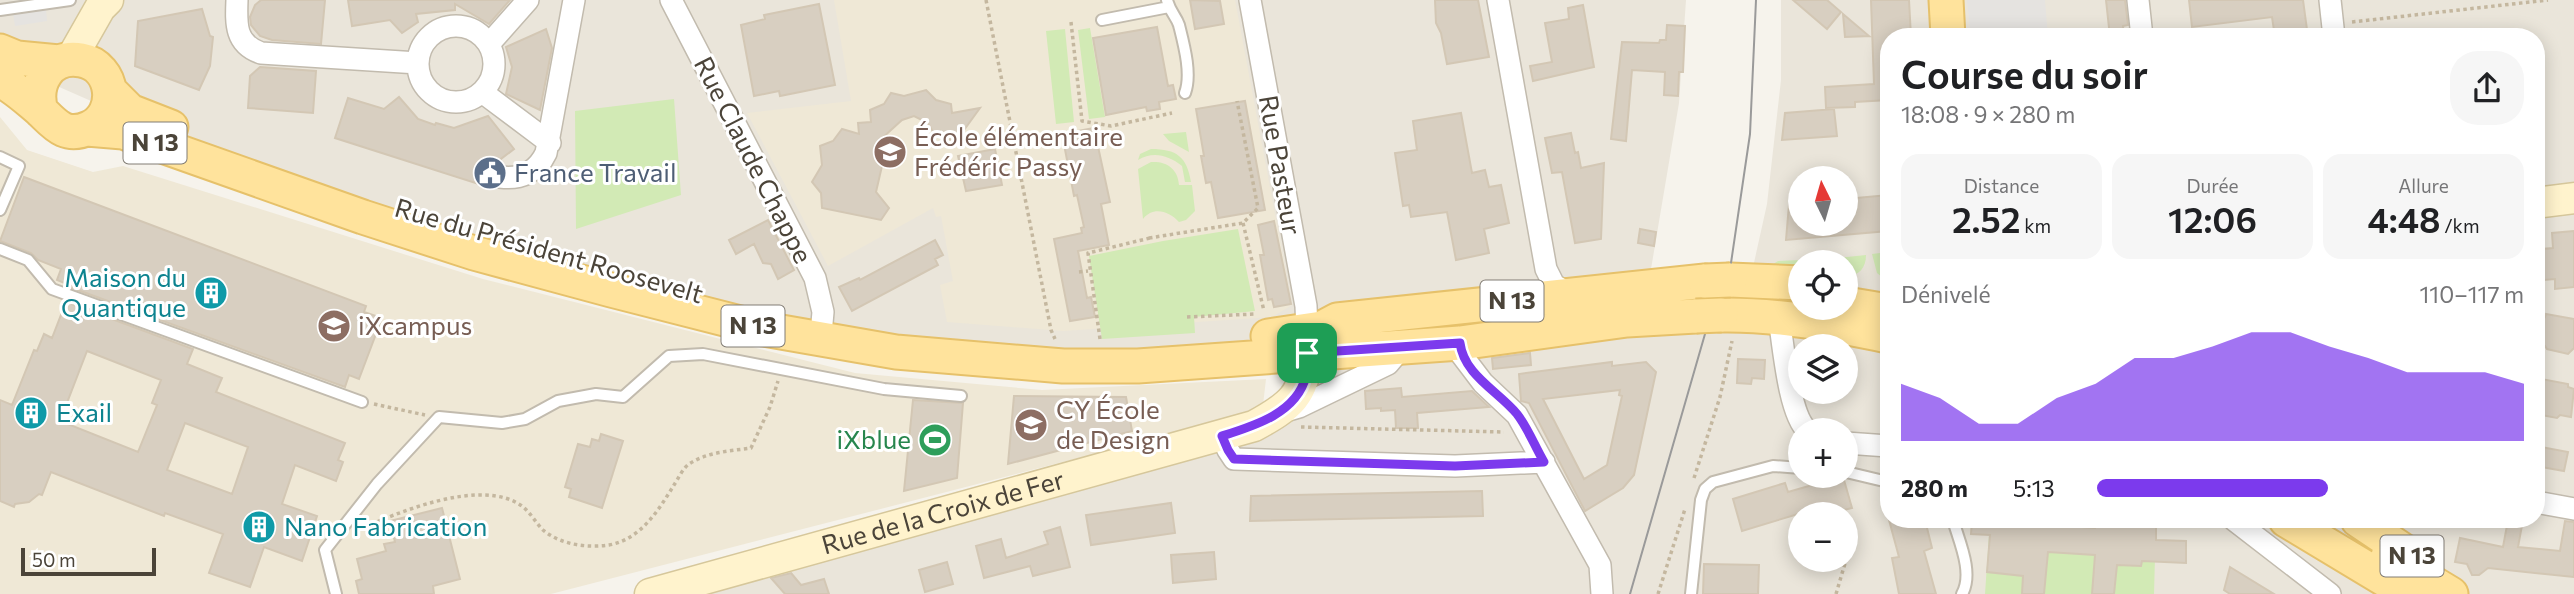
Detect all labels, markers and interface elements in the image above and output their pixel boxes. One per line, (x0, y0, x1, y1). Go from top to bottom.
text: Course du soir (1901, 50, 2148, 97)
street label: Rue Claude Chappe (689, 51, 820, 268)
button: share (2450, 51, 2524, 125)
street label: Rue Pasteur (1254, 92, 1309, 237)
text: 18:08 · 9 × 280 m (1901, 100, 2075, 128)
place label: École élémentaire Frédéric Passy (914, 120, 1123, 181)
road number: N 13 (124, 122, 186, 163)
school or university icon: École élémentaire Frédéric Passy (871, 133, 909, 171)
public building icon: France Travail (471, 154, 509, 192)
place label: France Travail (514, 156, 677, 187)
north arrow (1788, 166, 1858, 236)
map controls (1788, 166, 1858, 572)
text: Distance (1964, 174, 2039, 197)
text: Durée (2187, 174, 2238, 197)
text: Allure (2398, 174, 2449, 197)
street label: Rue du Président Roosevelt (392, 191, 707, 308)
text: 2.52 (1952, 197, 2021, 240)
text: 12:06 (2168, 197, 2257, 240)
text: 4:48 (2367, 197, 2441, 240)
text: km (2021, 214, 2051, 237)
text: /km (2441, 214, 2480, 237)
button: locate (1788, 250, 1858, 320)
place label: Maison du Quantique (61, 261, 186, 322)
building icon: Maison du Quantique (192, 274, 230, 312)
road number: N 13 (1480, 280, 1544, 322)
text: Dénivelé (1901, 280, 1991, 308)
text: 110–117 m (2420, 280, 2524, 308)
road number: N 13 (722, 306, 784, 346)
school or university icon: iXcampus (315, 307, 353, 345)
place label: iXcampus (358, 309, 472, 340)
pin (1277, 323, 1337, 383)
icon: arrive (1288, 334, 1326, 372)
button: layers (1788, 334, 1858, 404)
place label: CY École de Design (1056, 393, 1170, 454)
building icon: Exail (12, 394, 50, 432)
place label: Exail (56, 396, 112, 427)
school or university icon: CY École de Design (1012, 406, 1050, 444)
button: + (1788, 418, 1858, 488)
sports icon: iXblue (916, 421, 954, 459)
place label: iXblue (836, 423, 911, 454)
street label: Rue de la Croix de Fer (818, 463, 1067, 560)
text: 280 m (1901, 474, 1968, 502)
text: 5:13 (2013, 474, 2055, 502)
button: − (1788, 502, 1858, 572)
building icon: Nano Fabrication (240, 508, 278, 546)
place label: Nano Fabrication (284, 510, 487, 541)
road number: N 13 (2380, 536, 2444, 576)
scale bar (21, 545, 156, 577)
text: 50 m (32, 548, 76, 571)

